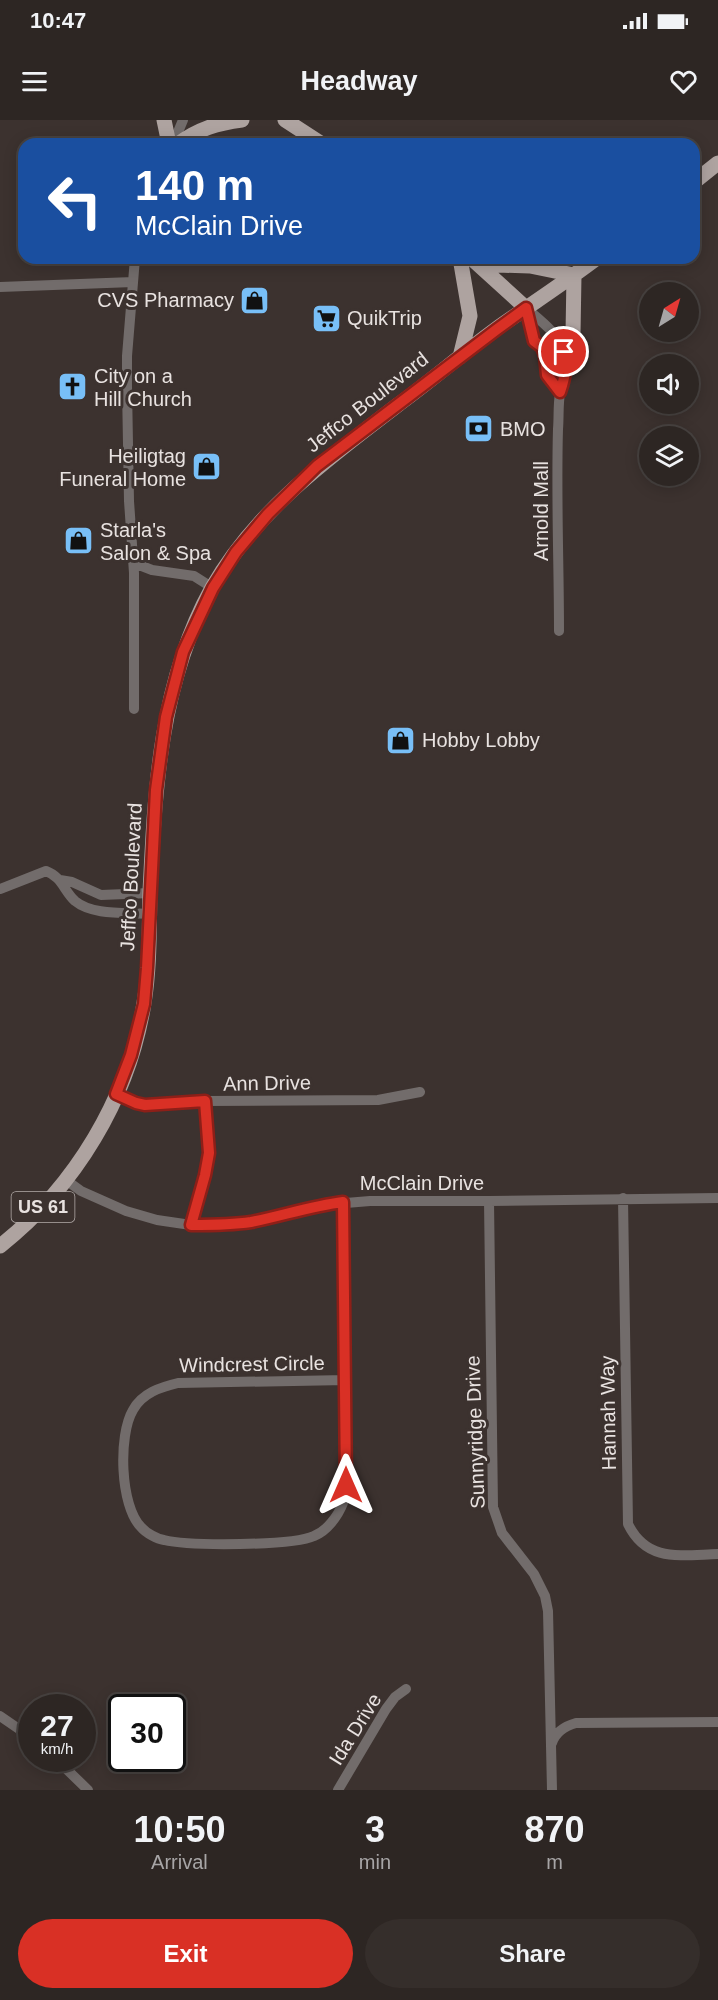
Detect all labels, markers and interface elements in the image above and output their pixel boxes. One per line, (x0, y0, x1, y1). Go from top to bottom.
text: 10:47 (30, 8, 86, 33)
icon: menu (18, 65, 51, 98)
icon: heart (667, 65, 700, 98)
text: Headway (300, 66, 418, 96)
icon: left (36, 162, 114, 240)
text: 140 m (135, 162, 254, 209)
text: McClain Drive (135, 211, 303, 241)
north arrow (639, 282, 699, 342)
map controls (639, 282, 699, 486)
shop icon: CVS Pharmacy (239, 284, 271, 316)
place label: CVS Pharmacy (97, 289, 234, 311)
supermarket icon: QuikTrip (310, 302, 342, 334)
place label: QuikTrip (347, 307, 422, 329)
pin (538, 326, 589, 377)
icon: arrive (547, 335, 580, 368)
street label: Jeffco Boulevard (302, 348, 432, 456)
button: sound (639, 354, 699, 414)
place label: City on a Hill Church (94, 365, 192, 410)
church icon: City on a Hill Church (57, 371, 89, 403)
bank icon: BMO (463, 413, 495, 445)
place label: BMO (500, 418, 546, 440)
button: layers (639, 426, 699, 486)
place label: Heiligtag Funeral Home (59, 445, 186, 490)
shop icon: Heiligtag Funeral Home (191, 451, 223, 483)
street label: Arnold Mall (530, 461, 552, 561)
place label: Starla's Salon & Spa (100, 519, 212, 564)
shop icon: Starla's Salon & Spa (63, 525, 95, 557)
shop icon: Hobby Lobby (385, 724, 417, 756)
place label: Hobby Lobby (422, 729, 540, 751)
street label: Jeffco Boulevard (116, 802, 146, 952)
street label: Ann Drive (223, 1071, 311, 1095)
street label: McClain Drive (360, 1172, 484, 1194)
road number: US 61 (12, 1192, 74, 1222)
street label: Windcrest Circle (179, 1352, 325, 1376)
street label: Sunnyridge Drive (461, 1355, 489, 1509)
street label: Hannah Way (596, 1355, 620, 1471)
position arrow (314, 1453, 378, 1517)
street label: Ida Drive (324, 1689, 386, 1769)
speed limit sign: 30 (108, 1694, 186, 1772)
text: 27 (40, 1709, 74, 1742)
text: km/h (41, 1740, 73, 1757)
text: 10:50 (133, 1809, 225, 1850)
text: 3 (365, 1809, 385, 1850)
text: 870 (524, 1809, 585, 1850)
text: Arrival (151, 1851, 208, 1873)
text: min (359, 1851, 391, 1873)
text: m (546, 1851, 563, 1873)
button: Exit (18, 1919, 353, 1988)
button: Share (365, 1919, 700, 1988)

